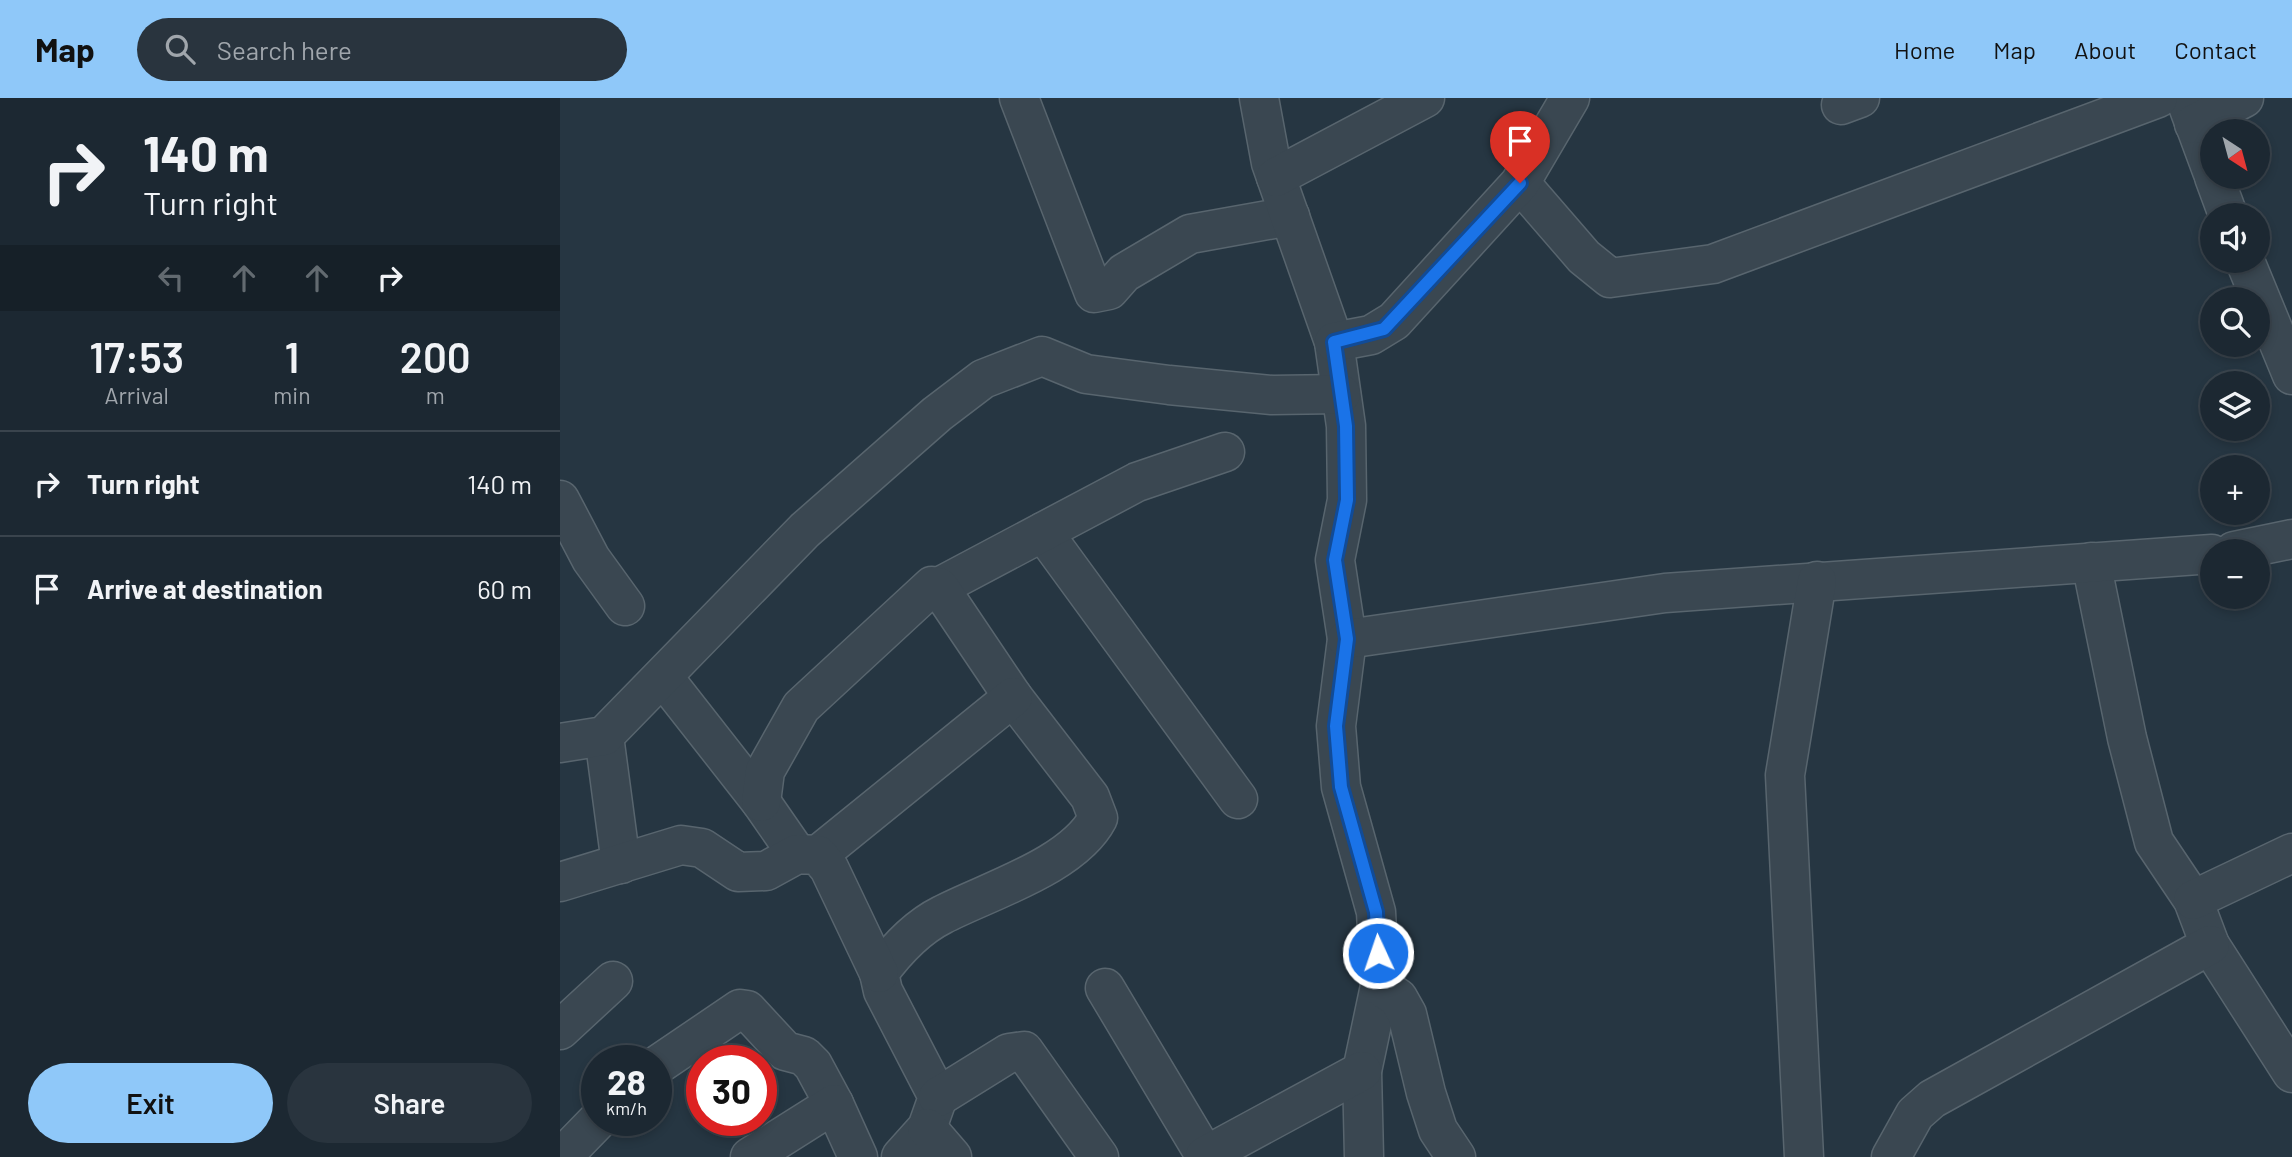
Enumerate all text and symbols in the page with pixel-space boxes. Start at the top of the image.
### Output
search box [137,18,627,81]
text: Map [35,29,95,69]
icon: search [161,30,199,68]
text: Search here [217,34,352,65]
text: Home [1894,35,1955,64]
text: Map [1993,35,2036,64]
text: About [2074,35,2136,64]
text: Contact [2174,35,2257,64]
pin [1490,111,1550,183]
north arrow [2200,119,2270,189]
map controls [2200,119,2270,609]
icon: arrive [1501,122,1539,160]
text: 140 m [143,123,269,182]
icon: right [28,126,119,217]
text: Turn right [143,183,278,221]
button: sound [2200,203,2270,273]
icon: left [152,259,190,297]
icon: ahead [225,259,263,297]
icon: ahead [298,259,336,297]
icon: right [371,259,409,297]
button: search [2200,287,2270,357]
text: 17:53 [89,331,184,381]
text: 1 [285,331,299,381]
text: 200 [400,331,471,381]
button: layers [2200,371,2270,441]
text: Arrival [105,381,169,409]
text: min [273,381,311,409]
text: m [426,381,445,409]
button: + [2200,455,2270,525]
icon: right [28,465,66,503]
text: Turn right [87,468,200,499]
text: 140 m [467,468,532,499]
button: − [2200,539,2270,609]
icon: arrive [28,570,66,608]
text: Arrive at destination [87,573,323,604]
text: 60 m [477,573,532,604]
position arrow [1341,916,1415,990]
speed limit sign: 30 [686,1045,777,1136]
text: 28 [607,1060,646,1102]
button: Exit [28,1063,273,1143]
button: Share [287,1063,532,1143]
text: km/h [606,1097,647,1119]

